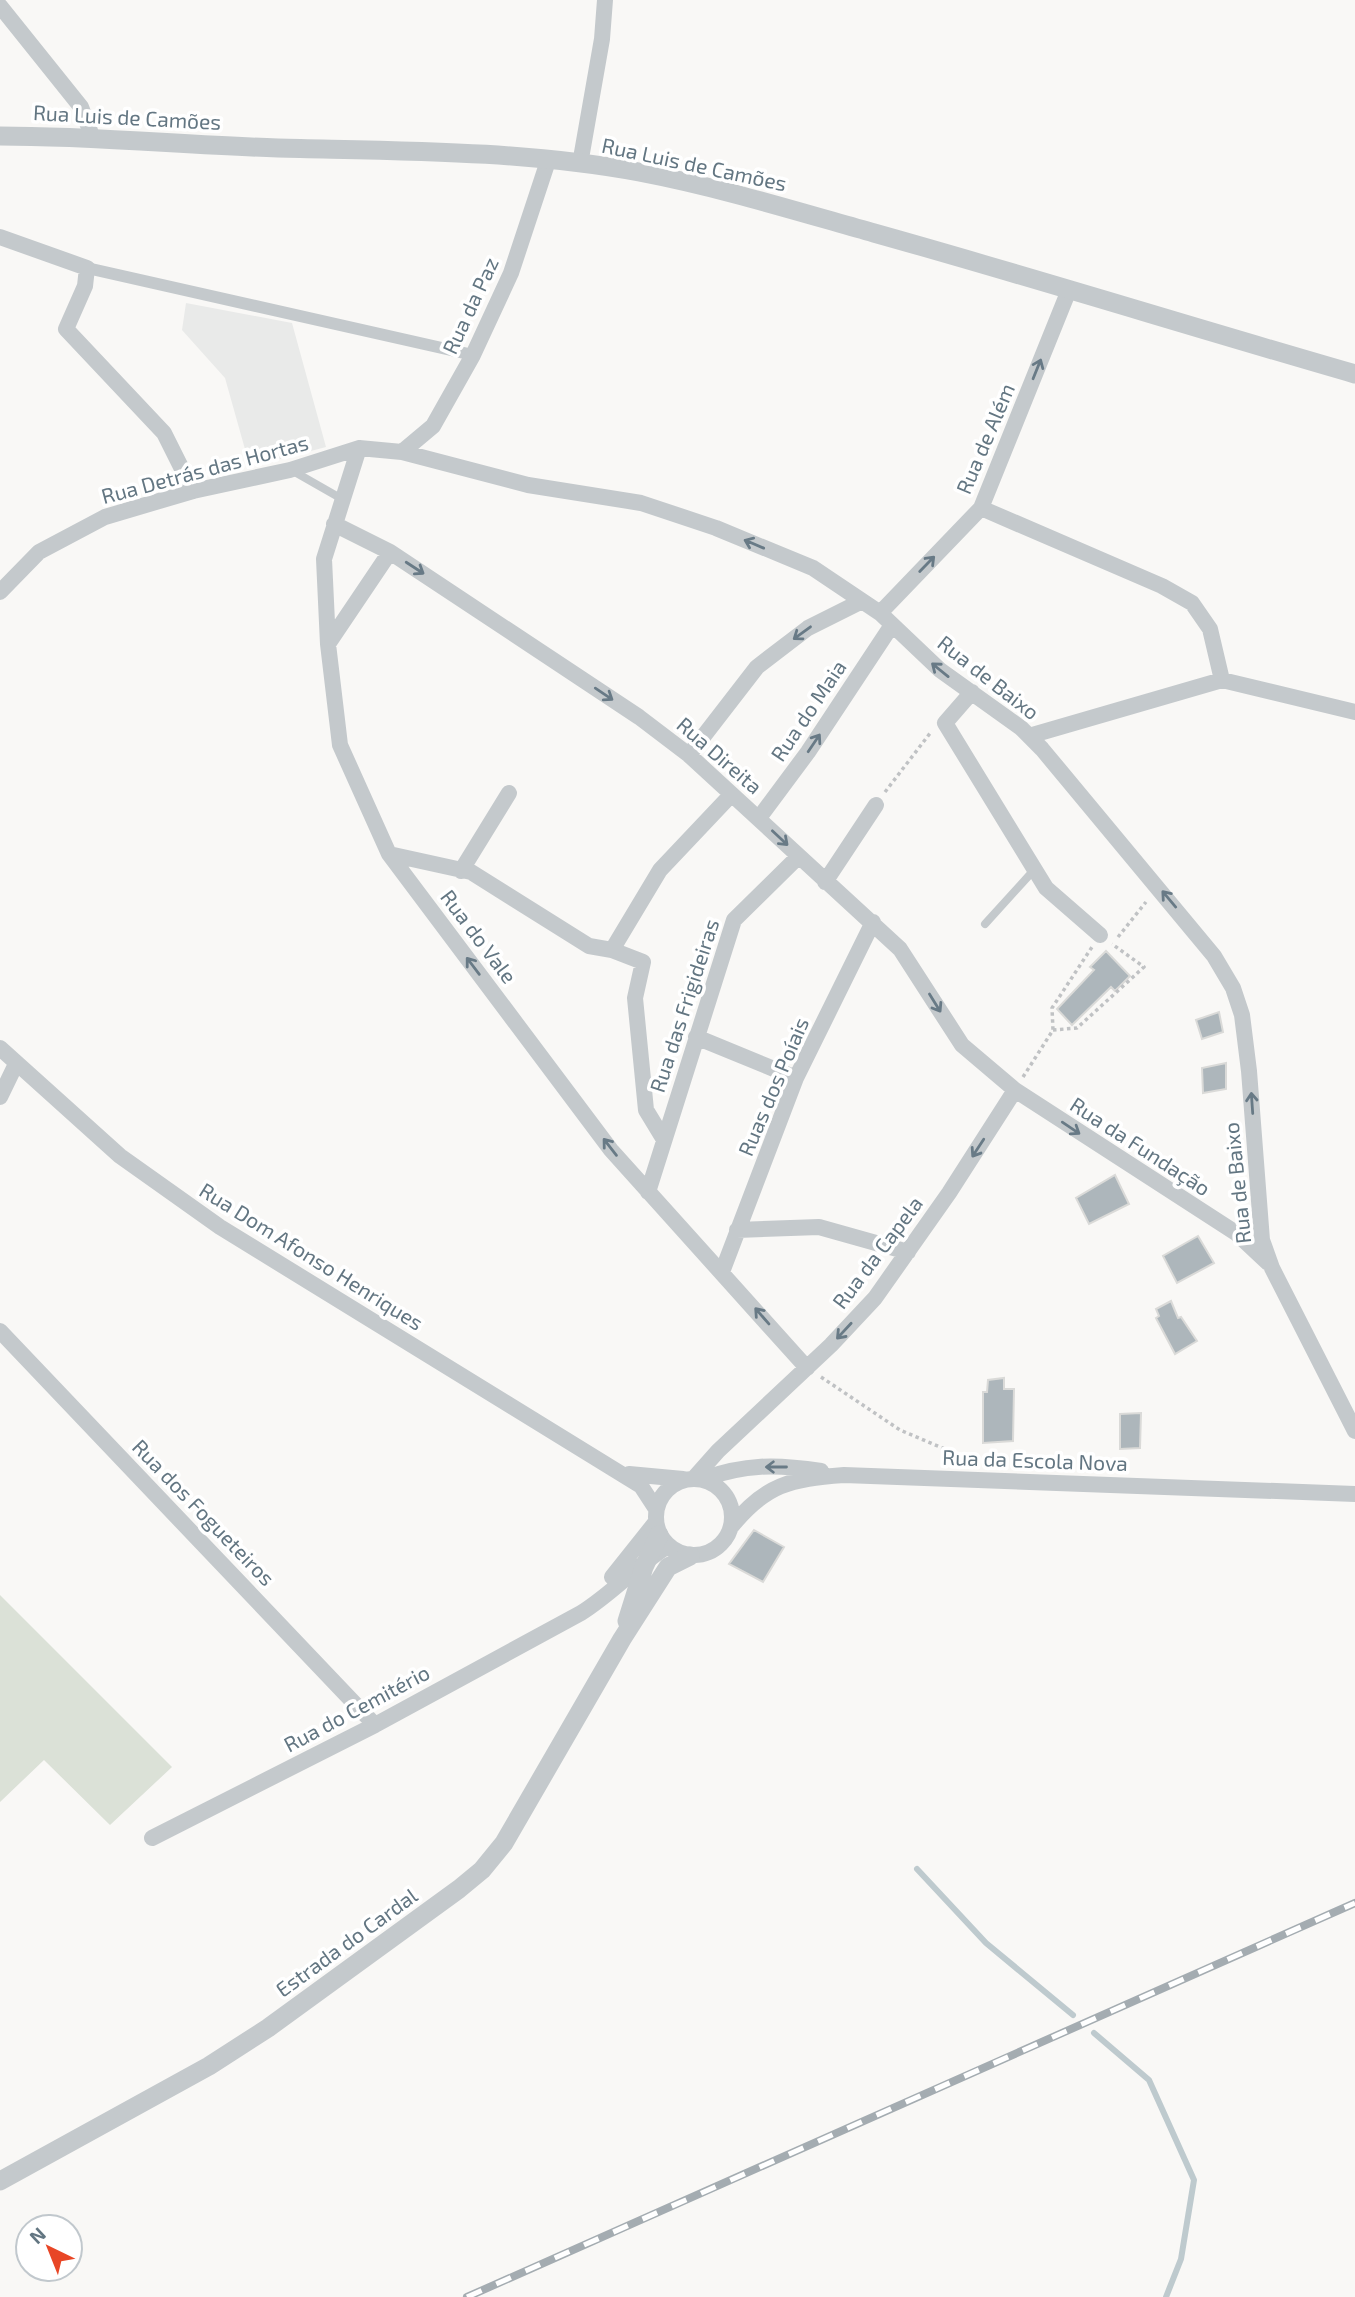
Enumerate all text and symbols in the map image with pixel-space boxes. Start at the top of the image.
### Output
street label: Rua Luis de Camões [32,99,222,134]
street label: Rua Luis de Camões [600,132,789,195]
street label: Rua da Paz [436,253,503,358]
one-way arrow [1032,359,1045,381]
street label: Rua de Além [950,379,1019,497]
street label: Rua Detrás das Hortas [98,429,311,508]
one-way arrow [743,537,765,550]
one-way arrow [919,556,936,573]
one-way arrow [405,561,424,576]
one-way arrow [793,626,812,640]
street label: Rua de Baixo [933,630,1045,724]
street label: Rua do Maia [765,655,851,765]
one-way arrow [932,662,950,677]
one-way arrow [594,687,614,701]
street label: Rua Direita [672,711,768,799]
one-way arrow [807,734,821,753]
one-way arrow [771,829,788,846]
street label: Rua do Vale [436,884,522,988]
one-way arrow [1161,890,1177,908]
street label: Rua das Frigideiras [644,916,723,1095]
one-way arrow [465,957,480,975]
one-way arrow [928,992,942,1012]
street label: Ruas dos Poíais [732,1013,813,1159]
street label: Rua da Fundação [1065,1091,1215,1202]
one-way arrow [1245,1092,1258,1115]
one-way arrow [1061,1121,1081,1135]
street label: Rua de Baixo [1218,1121,1255,1245]
one-way arrow [603,1138,618,1157]
one-way arrow [971,1138,986,1157]
street label: Rua Dom Afonso Henriques [195,1177,428,1335]
street label: Rua da Capela [826,1191,927,1313]
one-way arrow [754,1308,770,1326]
one-way arrow [836,1322,853,1339]
street label: Rua dos Fogueteiros [128,1434,280,1590]
street label: Rua da Escola Nova [942,1444,1128,1475]
one-way arrow [765,1460,788,1474]
street label: Rua do Cemitério [279,1659,433,1757]
street label: Estrada do Cardal [270,1882,422,2002]
north arrow [14,2213,84,2283]
text: N [24,2222,50,2248]

